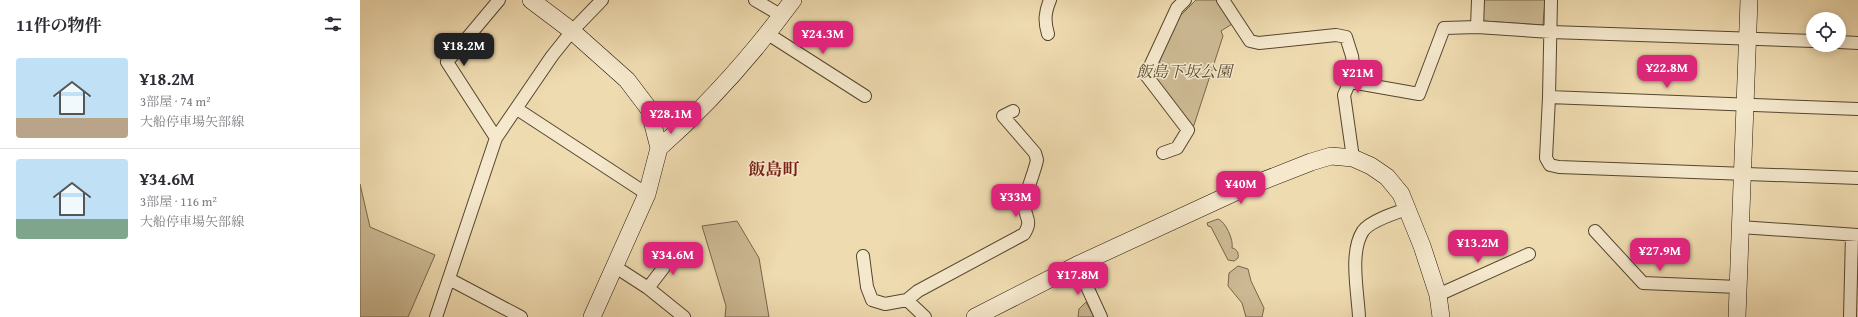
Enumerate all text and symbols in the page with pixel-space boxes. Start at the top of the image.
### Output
text: 11件の物件 [16,12,102,37]
map controls [1806,12,1846,52]
button: locate [1806,12,1846,52]
icon: filters [322,13,344,35]
pin: ¥24.3M [790,21,856,55]
text: ¥24.3M [802,24,844,43]
pin: ¥18.2M [431,33,497,67]
text: ¥18.2M [443,36,485,55]
pin: ¥22.8M [1634,55,1700,89]
text: ¥22.8M [1646,58,1688,77]
park label: 飯島下坂公園 [1136,59,1235,83]
pin: ¥21M [1334,60,1382,94]
text: ¥21M [1342,63,1374,82]
text: ¥18.2M [140,66,195,91]
icon: home [48,74,96,122]
text: 3部屋 · 74 m² [140,92,211,111]
pin: ¥28.1M [638,101,704,135]
text: ¥28.1M [650,104,692,123]
text: 大船停車場矢部線 [140,112,244,131]
district label: 飯島町 [749,156,800,181]
text: ¥34.6M [140,166,195,191]
pin: ¥40M [1217,171,1265,205]
text: ¥40M [1225,174,1257,193]
icon: home [48,175,96,223]
pin: ¥33M [992,184,1040,218]
text: ¥33M [1000,187,1032,206]
text: 3部屋 · 116 m² [140,192,217,211]
text: 大船停車場矢部線 [140,212,244,231]
pin: ¥13.2M [1445,230,1511,264]
text: ¥13.2M [1457,233,1499,252]
pin: ¥27.9M [1627,238,1693,272]
text: ¥27.9M [1639,241,1681,260]
pin: ¥34.6M [640,242,706,276]
text: ¥34.6M [652,245,694,264]
pin: ¥17.8M [1045,262,1111,296]
text: ¥17.8M [1057,265,1099,284]

